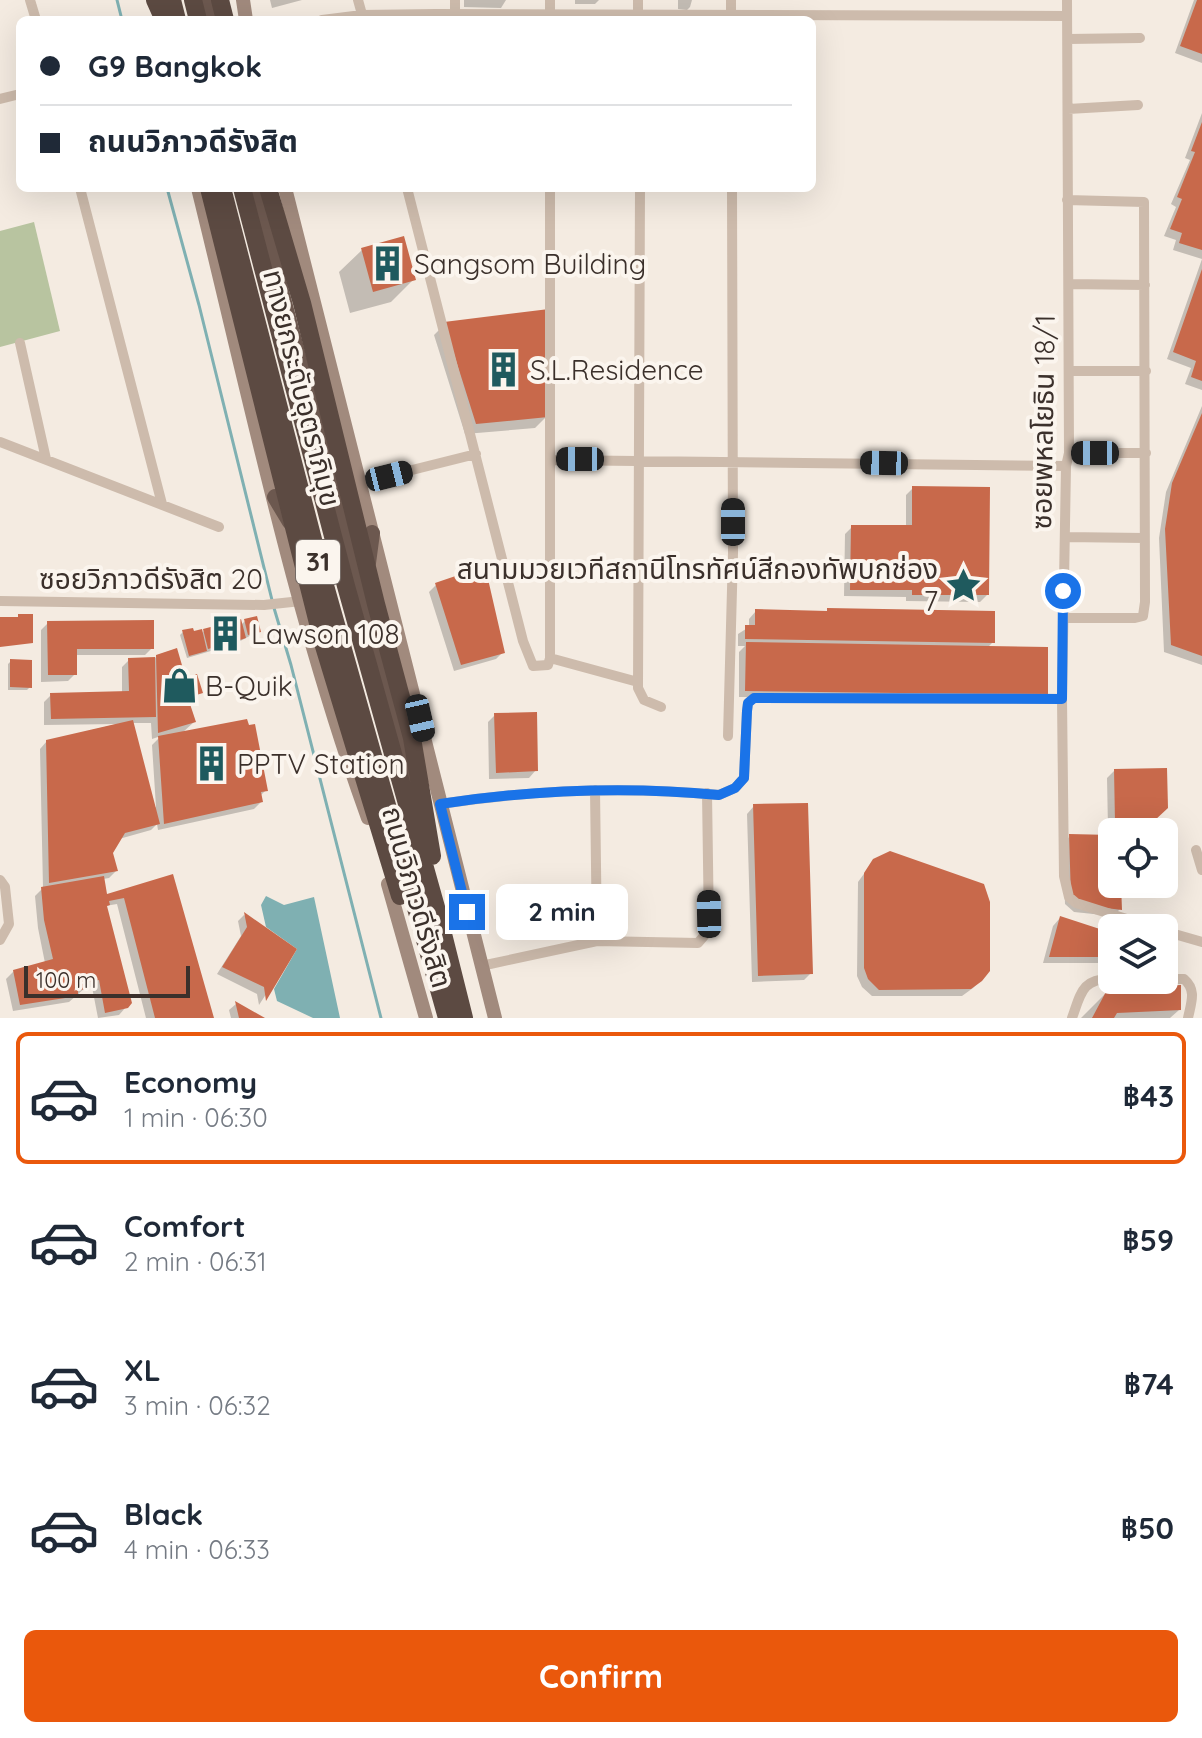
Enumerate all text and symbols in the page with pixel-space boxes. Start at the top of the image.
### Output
text: G9 Bangkok [88,47,262,85]
text: ถนนวิภาวดีรังสิต [88,122,298,160]
building icon: Sangsom Building [369,245,407,283]
place label: Sangsom Building [414,246,646,281]
street label: ทางยกระดับอุตราภิมุข [256,266,349,510]
street label: ซอยพหลโยธิน 18/1 [1023,314,1062,530]
building icon: S.L.Residence [485,351,523,389]
place label: S.L.Residence [530,352,704,387]
car [1071,441,1119,465]
car [556,447,604,471]
car [860,451,908,475]
car [363,459,415,493]
car [721,498,745,546]
road number: 31 [296,540,340,584]
place label: สนามมวยเวทีสถานีโทรทัศน์สีกองทัพบกช่อง 7 [457,551,938,618]
street label: ซอยวิภาวดีรังสิต 20 [39,561,263,596]
place icon: สนามมวยเวทีสถานีโทรทัศน์สีกองทัพบกช่อง 7 [945,566,983,604]
route start [1045,573,1081,609]
building icon: Lawson 108 [206,615,244,653]
place label: Lawson 108 [251,616,400,651]
shop icon: B-Quik [160,667,198,705]
place label: B-Quik [205,668,293,703]
car [403,692,437,744]
building icon: PPTV Station [192,745,230,783]
place label: PPTV Station [237,746,405,781]
street label: ถนนวิภาวดีรังสิต [375,802,460,991]
map controls [1098,818,1178,994]
button: locate [1098,818,1178,898]
callout: 2 min [495,884,627,940]
car [697,890,721,938]
route end [449,894,485,930]
text: 2 min [528,895,596,928]
button: layers [1098,914,1178,994]
scale bar [24,962,190,998]
text: 100 m [36,966,96,994]
icon: car [28,1062,100,1134]
text: Economy [124,1063,257,1101]
text: ฿43 [1123,1077,1174,1115]
text: 1 min · 06:30 [124,1101,268,1134]
icon: car [28,1206,100,1278]
text: Comfort [124,1207,245,1245]
text: ฿59 [1122,1221,1174,1259]
text: 2 min · 06:31 [124,1245,267,1278]
icon: car [28,1350,100,1422]
text: XL [124,1351,161,1389]
text: ฿74 [1124,1365,1174,1403]
text: 3 min · 06:32 [124,1389,271,1422]
icon: car [28,1494,100,1566]
text: Black [124,1495,203,1533]
text: ฿50 [1121,1509,1174,1547]
text: 4 min · 06:33 [124,1533,270,1566]
button: Confirm [24,1630,1178,1722]

